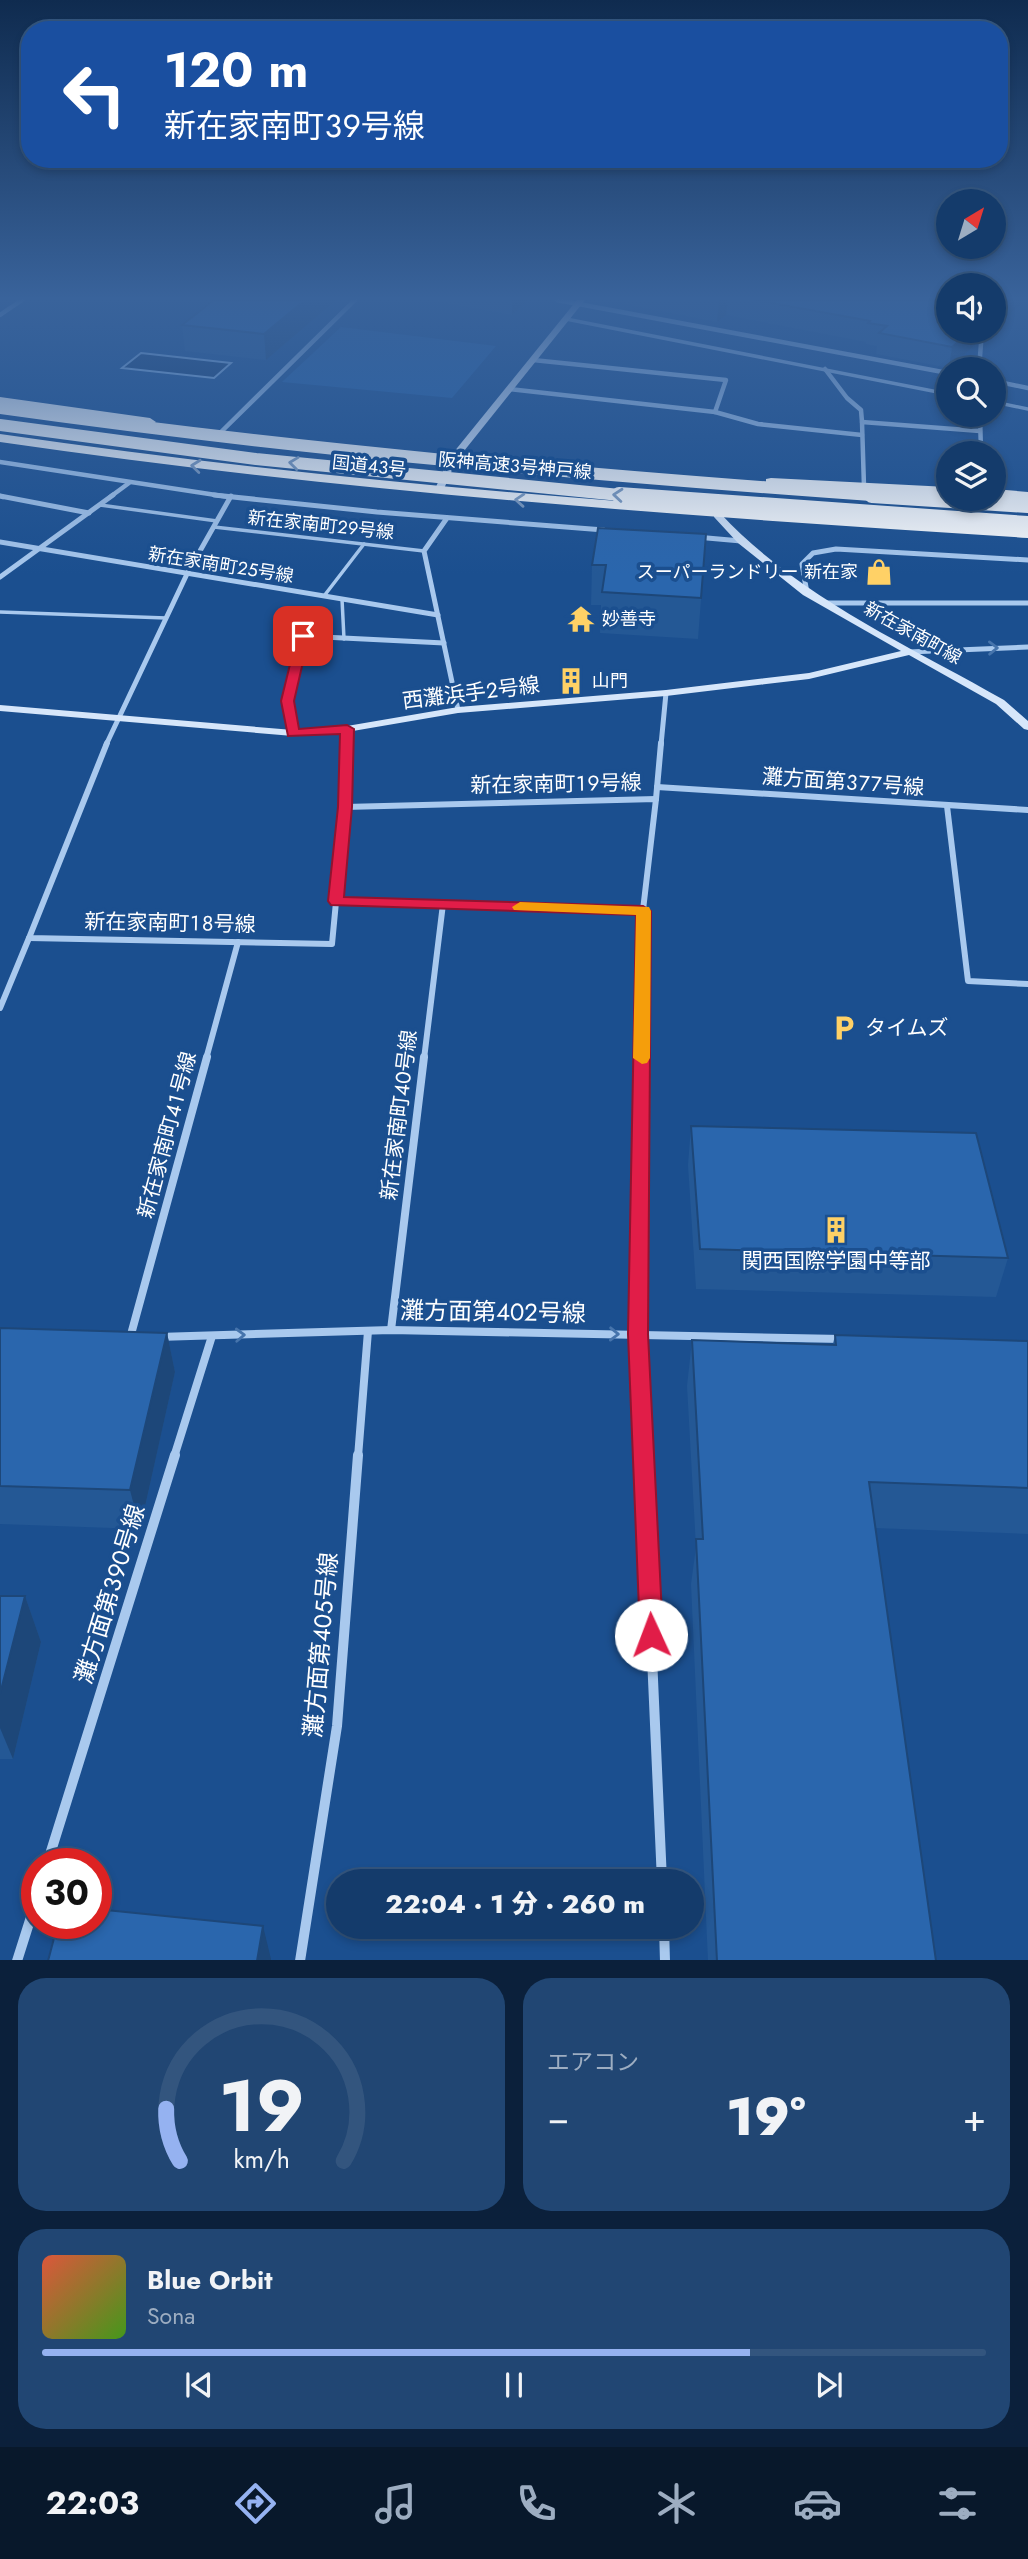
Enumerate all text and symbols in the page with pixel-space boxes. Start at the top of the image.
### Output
text: 120 m [164,35,308,105]
icon: left [49,49,140,140]
text: 新在家南町３９号線 [164,103,425,149]
north arrow [936,189,1006,259]
map controls [936,189,1006,511]
button: sound [936,273,1006,343]
button: search [936,357,1006,427]
button: layers [936,441,1006,511]
street label: 阪神高速3号神戸線 [437,446,593,486]
street label: 国道43号 [331,449,407,483]
one-way arrow [288,456,300,471]
one-way arrow [190,459,202,474]
one-way arrow [612,488,623,503]
one-way arrow [514,493,525,508]
street label: 新在家南町２９号線 [247,504,395,546]
street label: 新在家南町２５号線 [146,541,296,589]
shop icon: スーパーランドリー 新在家 [864,557,894,587]
place label: スーパーランドリー 新在家 [637,559,858,585]
street label: 新在家南町線 [859,595,967,671]
temple icon: 妙善寺 [566,604,596,634]
pin [273,606,333,666]
place label: 妙善寺 [602,606,656,632]
icon: arrive [284,617,322,655]
one-way arrow [988,640,999,656]
building icon: 山門 [556,666,586,696]
place label: 山門 [592,668,628,694]
street label: 西灘浜手２号線 [401,670,541,716]
street label: 灘方面第３７７号線 [761,761,925,803]
street label: 新在家南町１９号線 [470,768,642,800]
street label: 新在家南町１８号線 [84,907,256,939]
parking icon: タイムズ [829,1013,859,1043]
place label: タイムズ [865,1013,949,1043]
street label: 新在家南町４０号線 [374,1028,424,1202]
street label: 新在家南町４１号線 [130,1048,204,1222]
building icon: 関西国際学園中等部 [821,1215,851,1245]
place label: 関西国際学園中等部 [742,1246,931,1276]
street label: 灘方面第４０２号線 [400,1292,586,1331]
one-way arrow [609,1326,620,1342]
one-way arrow [235,1327,245,1343]
street label: 灘方面第３９０号線 [66,1500,153,1688]
street label: 灘方面第４０５号線 [295,1551,346,1739]
position arrow [614,1598,688,1672]
speed limit sign: 30 [21,1848,112,1939]
text: 22:04 · 1 分 · 260 m [385,1885,645,1923]
text: エアコン [547,2045,639,2079]
text: 19 [219,2053,304,2158]
text: 19° [726,2079,806,2155]
text: − [547,2090,569,2145]
text: + [963,2090,986,2145]
text: km/h [233,2140,290,2176]
text: Blue Orbit [147,2261,272,2299]
text: Sona [147,2299,195,2333]
icon: previous [180,2366,218,2404]
icon: pause [495,2366,533,2404]
icon: next [810,2366,848,2404]
icon: directions [231,2479,280,2528]
icon: music [371,2479,420,2528]
icon: phone [512,2479,561,2528]
icon: climate [652,2479,701,2528]
icon: car [793,2479,842,2528]
icon: filters [933,2479,982,2528]
text: 22:03 [46,2480,139,2526]

